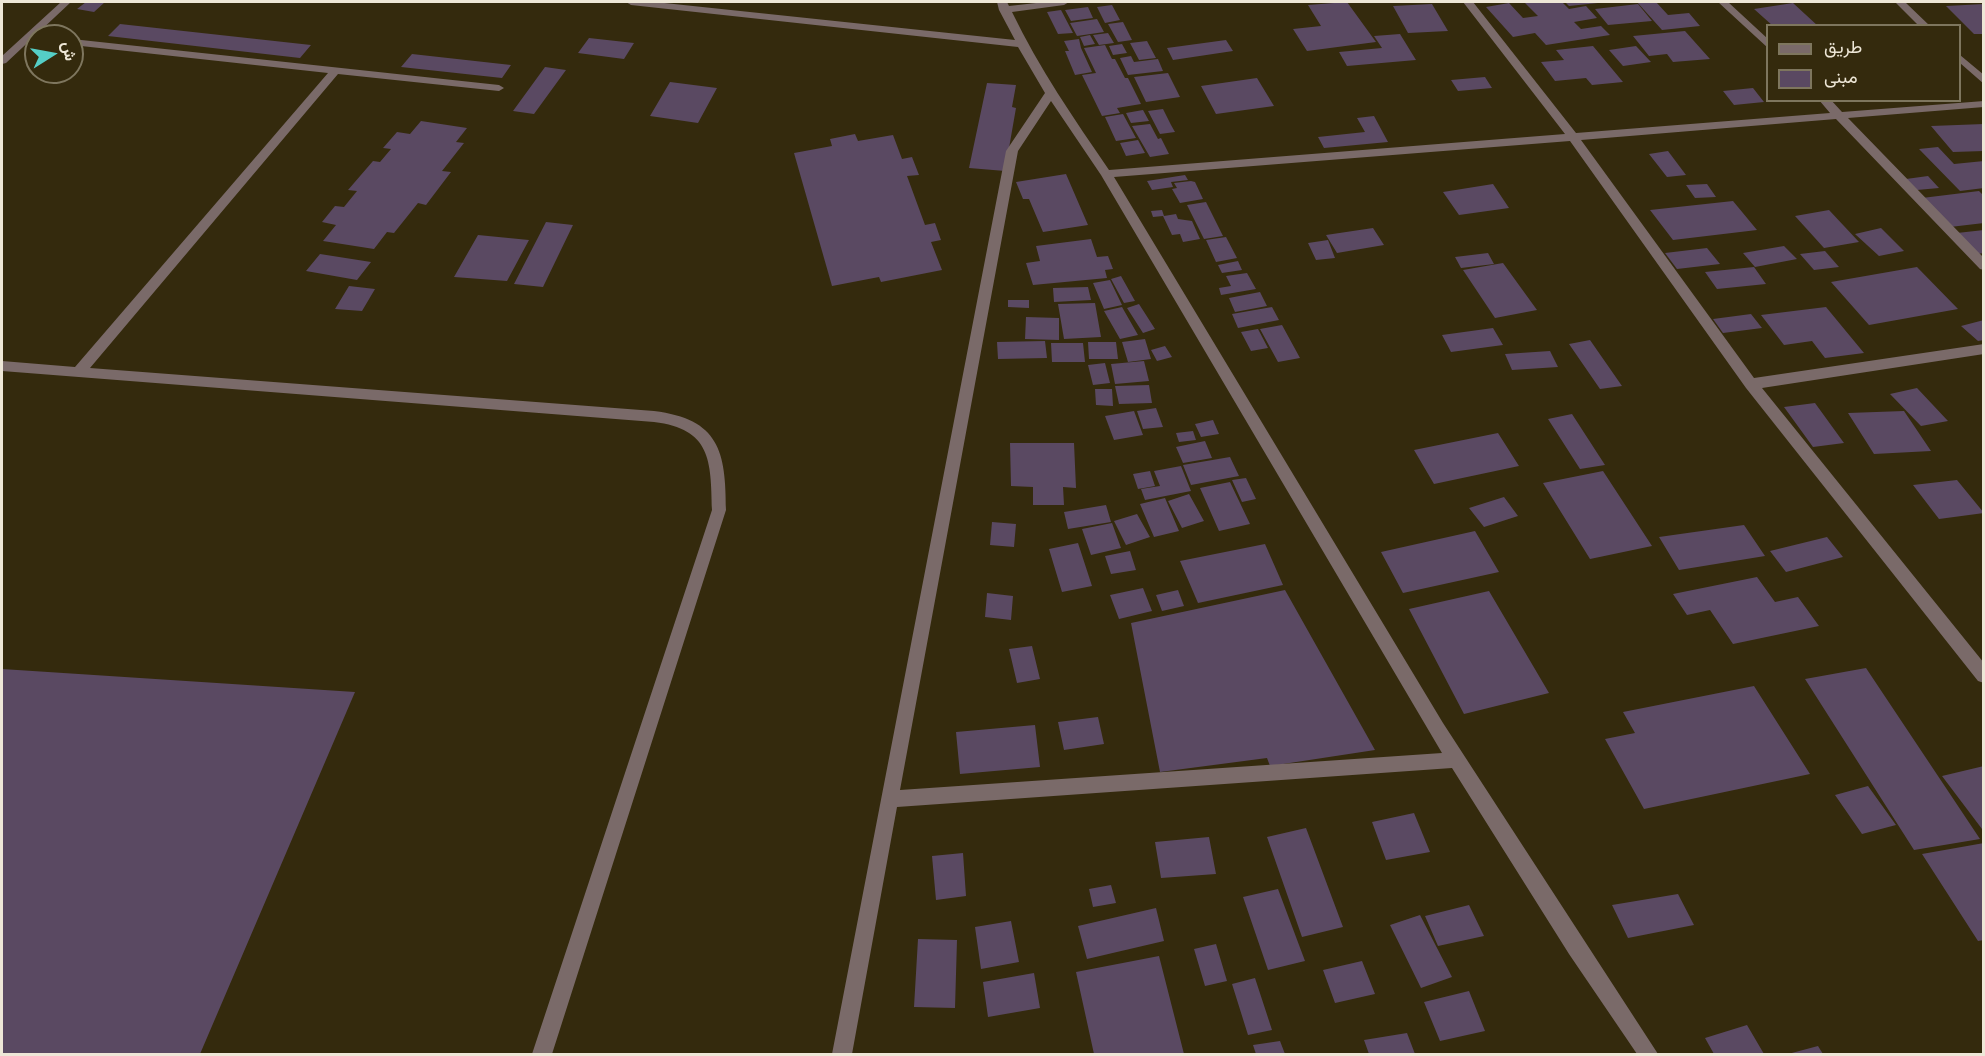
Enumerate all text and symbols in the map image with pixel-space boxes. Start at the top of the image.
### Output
north arrow [24,24,84,84]
legend [1766,24,1961,102]
text: طريق [1824,35,1862,58]
text: ش [58,40,81,62]
text: مبنى [1824,65,1858,88]

